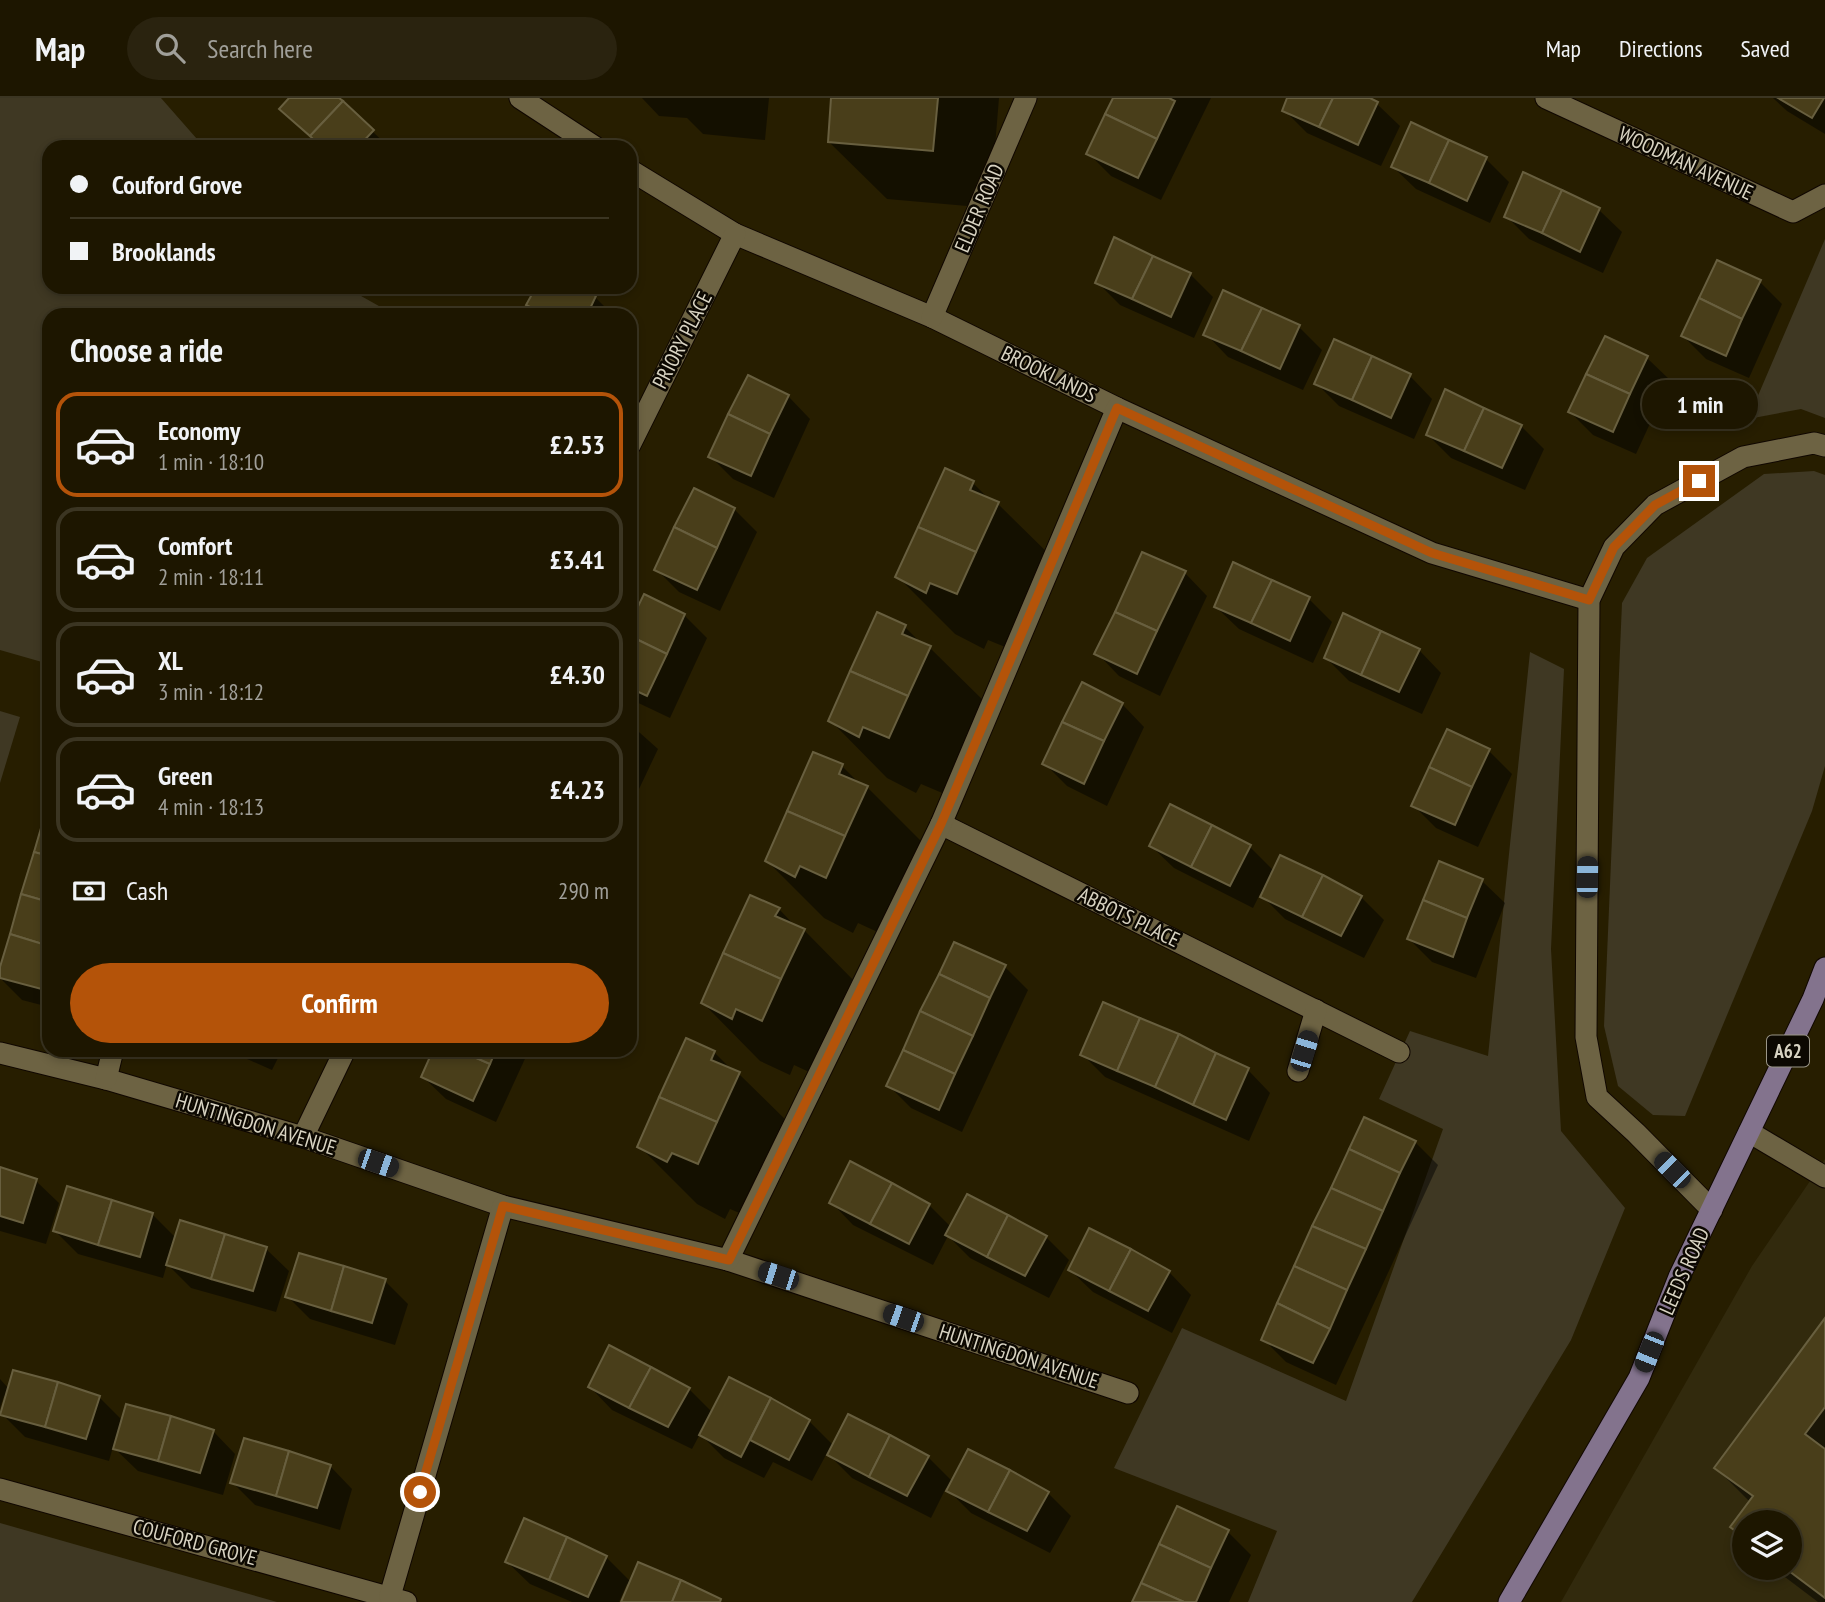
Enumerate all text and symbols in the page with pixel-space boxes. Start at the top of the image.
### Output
search box [127,17,617,80]
text: Map [35,27,85,70]
icon: search [151,29,189,67]
text: Search here [207,32,313,65]
text: Map [1546,33,1581,64]
text: Directions [1619,33,1703,64]
text: Saved [1741,33,1790,64]
street label: WOODMAN AVENUE [1614,120,1758,206]
street label: ELDER ROAD [948,160,1010,256]
text: Couford Grove [112,168,242,201]
text: Brooklands [112,235,216,268]
street label: PRIORY PLACE [646,287,718,393]
text: Choose a ride [70,329,223,371]
street label: BROOKLANDS [997,339,1101,409]
callout: 1 min [1641,380,1757,428]
text: 1 min [1677,390,1723,419]
icon: car [74,413,137,476]
text: Economy [158,414,240,447]
text: £2.53 [550,428,605,461]
text: 1 min · 18:10 [158,447,264,476]
route end [1683,465,1715,497]
icon: car [74,528,137,591]
text: Comfort [158,529,232,562]
text: £3.41 [550,543,605,576]
text: 2 min · 18:11 [158,562,264,591]
icon: car [74,643,137,706]
text: XL [158,644,183,677]
text: £4.30 [550,658,605,691]
text: 3 min · 18:12 [158,677,264,706]
icon: car [74,758,137,821]
text: Green [158,759,213,792]
text: £4.23 [550,773,605,806]
text: 4 min · 18:13 [158,792,264,821]
car [1577,856,1598,898]
icon: cash [70,872,108,910]
text: Cash [126,874,168,907]
text: 290 m [558,876,609,905]
street label: ABBOTS PLACE [1074,881,1184,953]
button: Confirm [70,963,609,1043]
car [1288,1028,1321,1074]
road number: A62 [1767,1035,1809,1066]
street label: HUNTINGDON AVENUE [173,1087,339,1161]
car [355,1146,402,1180]
car [1650,1148,1695,1192]
street label: LEEDS ROAD [1653,1223,1715,1319]
car [755,1260,802,1292]
car [880,1301,927,1335]
street label: HUNTINGDON AVENUE [936,1317,1102,1395]
car [1632,1329,1667,1375]
route start [404,1476,436,1508]
map controls [1732,1510,1802,1580]
button: layers [1732,1510,1802,1580]
street label: COUFORD GROVE [130,1513,260,1571]

